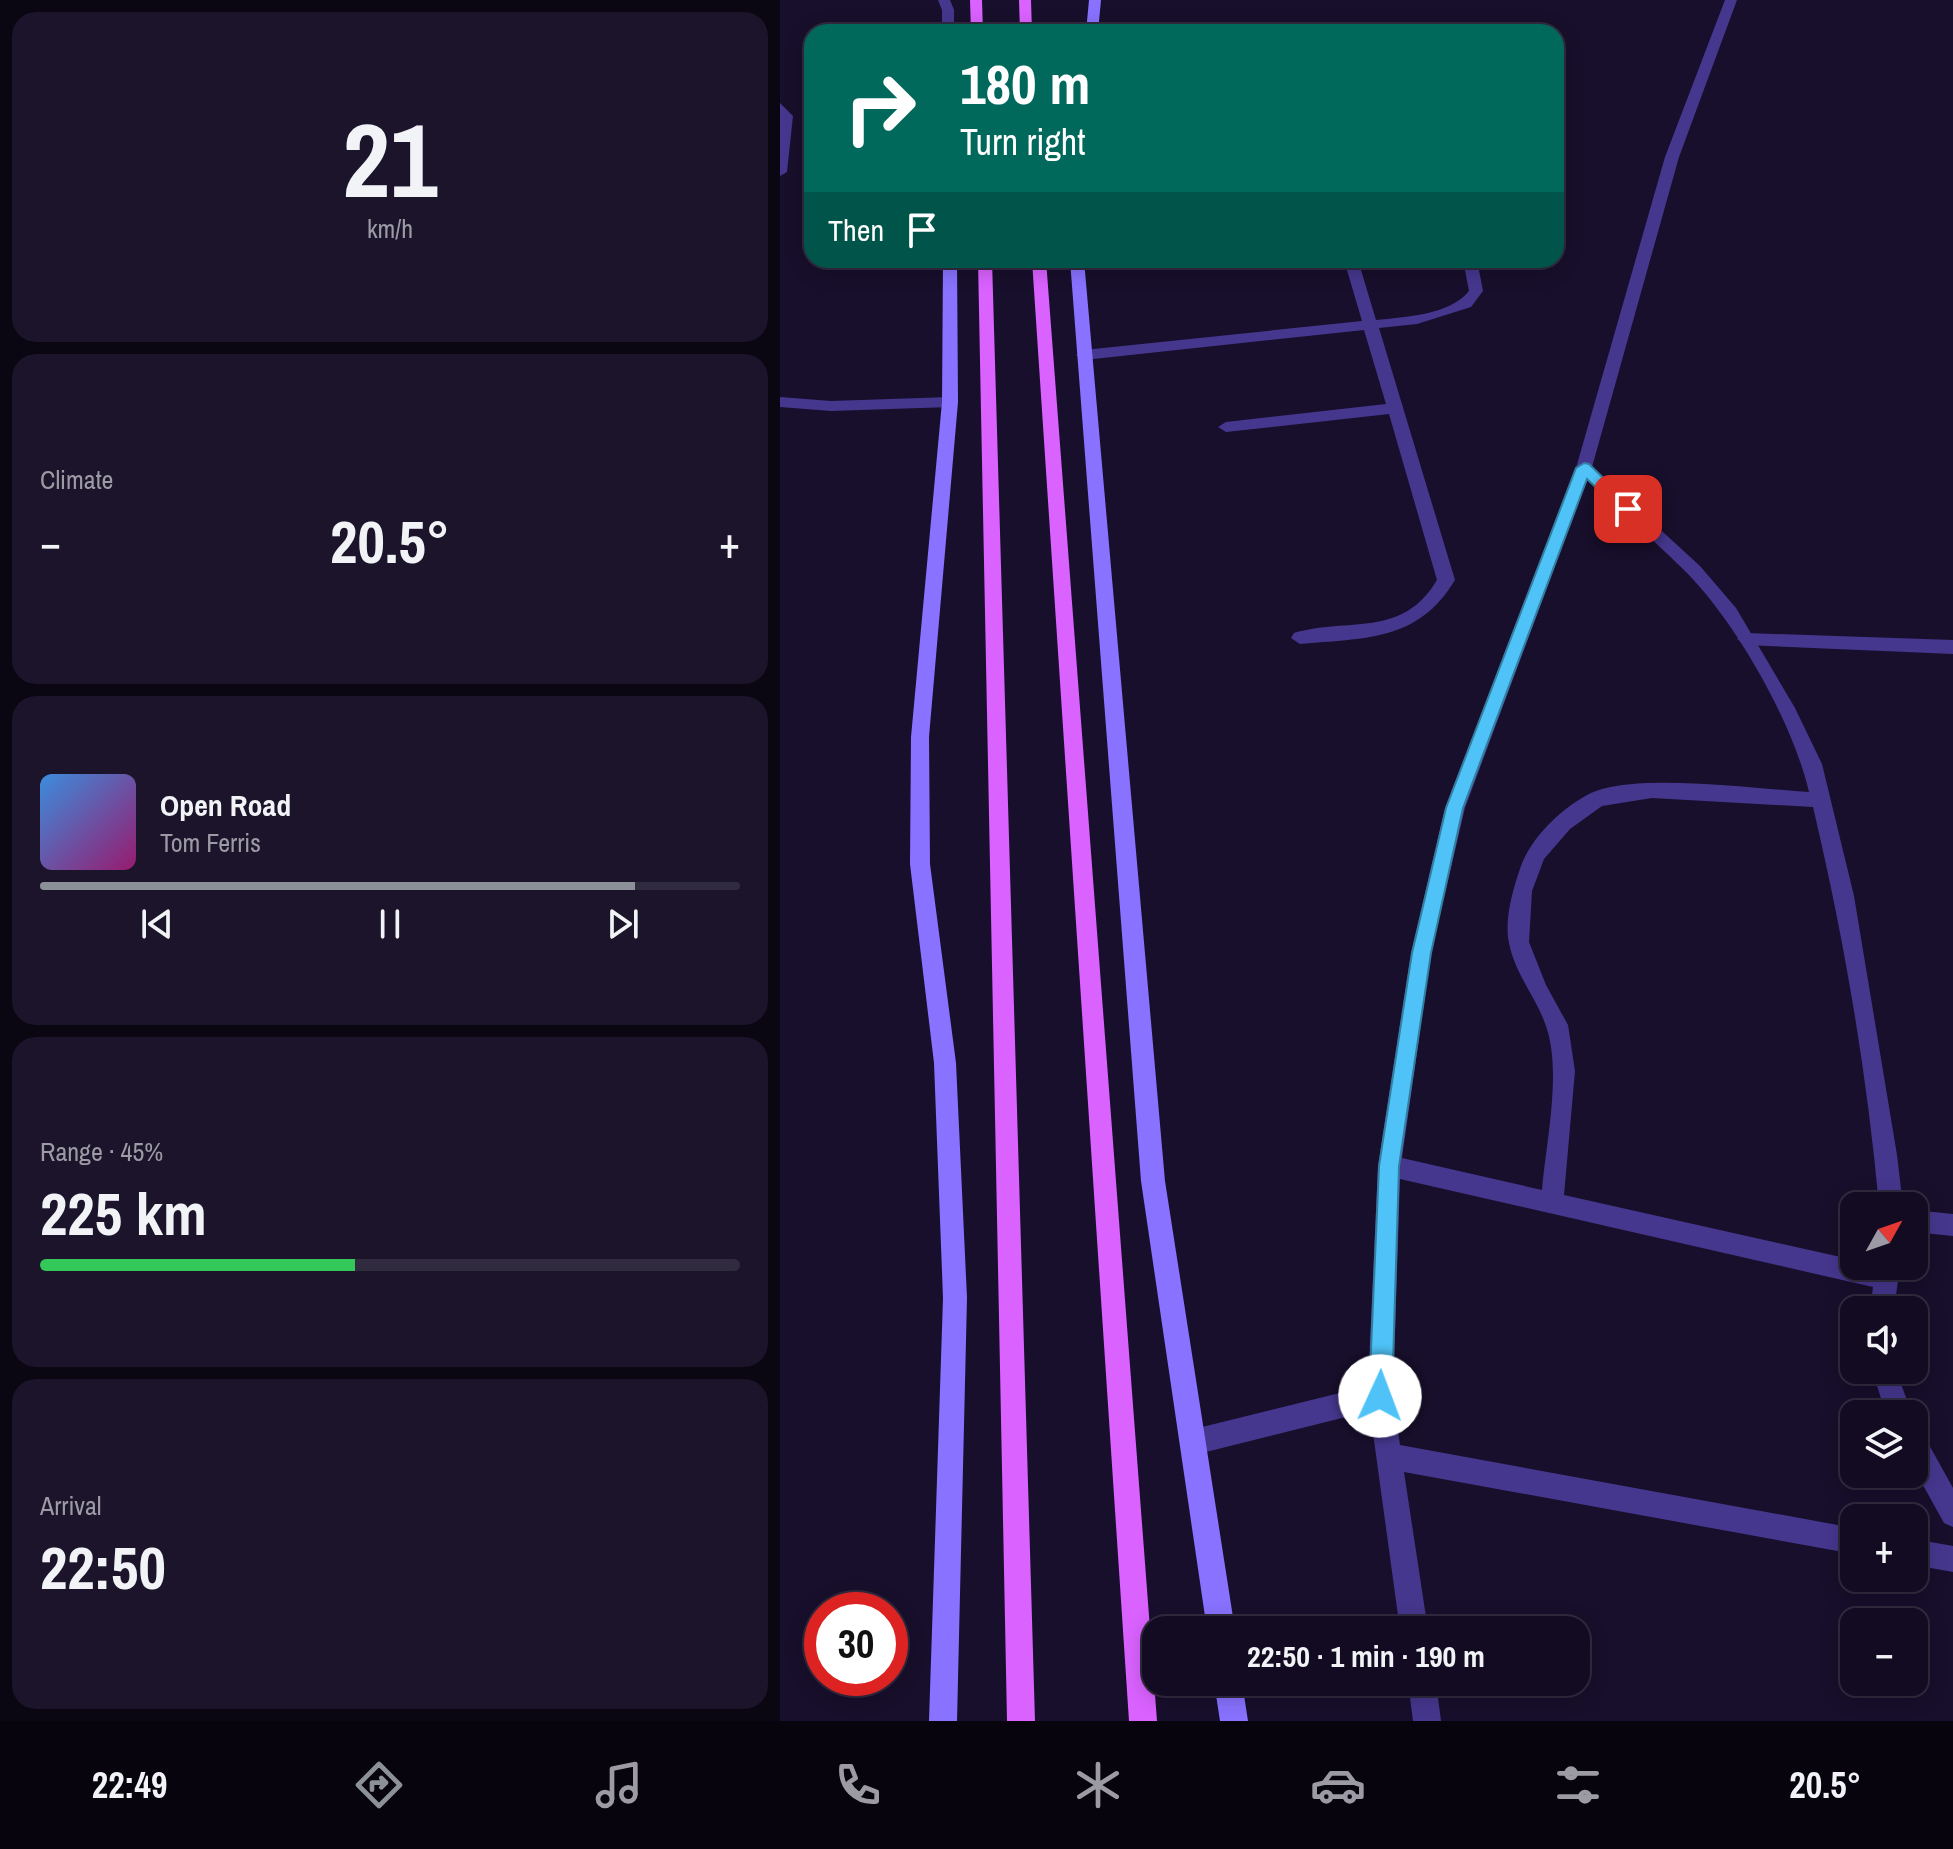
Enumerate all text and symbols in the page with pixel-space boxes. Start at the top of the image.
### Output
text: 180 m [960,46,1090,121]
icon: right [828,56,932,160]
text: 21 [343,89,437,229]
text: Turn right [960,118,1085,166]
icon: arrive [900,208,944,252]
text: Then [828,210,884,250]
text: km/h [367,211,413,246]
text: Climate [40,462,113,497]
pin [1594,475,1662,543]
icon: arrive [1606,487,1650,531]
text: 20.5° [330,501,450,582]
text: − [40,512,61,572]
text: + [719,512,740,572]
text: Open Road [160,785,291,825]
text: Tom Ferris [160,825,261,860]
icon: previous [135,902,179,946]
icon: pause [368,902,412,946]
icon: next [601,902,645,946]
text: Range · 45% [40,1134,163,1169]
text: 225 km [40,1173,207,1254]
north arrow [1840,1192,1928,1280]
map controls [1840,1192,1928,1696]
button: sound [1840,1296,1928,1384]
position arrow [1338,1354,1422,1438]
button: layers [1840,1400,1928,1488]
text: Arrival [40,1488,102,1523]
button: + [1840,1504,1928,1592]
text: 22:50 [40,1527,166,1608]
speed limit sign: 30 [804,1592,908,1696]
button: − [1840,1608,1928,1696]
text: 22:50 · 1 min · 190 m [1247,1636,1485,1676]
icon: directions [351,1757,407,1813]
icon: music [591,1757,647,1813]
icon: phone [830,1757,886,1813]
icon: climate [1070,1757,1126,1813]
icon: car [1310,1757,1366,1813]
icon: filters [1550,1757,1606,1813]
text: 22:49 [92,1761,167,1809]
text: 20.5° [1789,1761,1861,1809]

